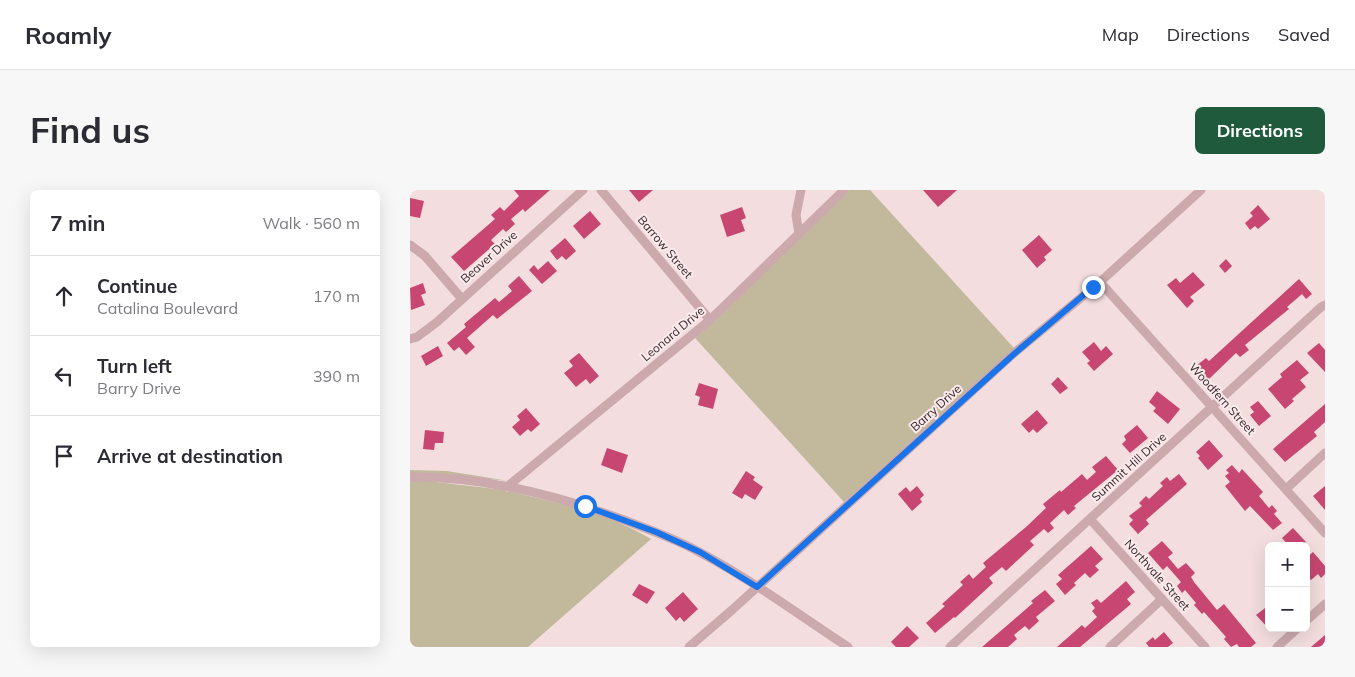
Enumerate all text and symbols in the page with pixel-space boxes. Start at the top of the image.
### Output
text: Roamly [25,20,112,50]
text: Map [1102,23,1139,46]
text: Directions [1167,23,1250,46]
text: Saved [1278,23,1330,46]
button: Directions [1195,107,1325,154]
text: Find us [30,108,150,152]
text: 7 min [50,210,105,236]
street label: Barrow Street [635,212,696,281]
text: Walk · 560 m [262,213,360,233]
street label: Beaver Drive [457,227,520,286]
text: Continue [97,274,177,298]
route end [1082,276,1105,299]
icon: ahead [50,282,78,310]
text: 170 m [313,286,360,306]
text: Catalina Boulevard [97,298,238,318]
street label: Leonard Drive [638,303,707,364]
text: Turn left [97,354,172,378]
street label: Woodfern Street [1186,360,1259,438]
icon: left [50,362,78,390]
text: 390 m [313,366,360,386]
text: Barry Drive [97,378,181,398]
street label: Barry Drive [907,381,964,434]
street label: Summit Hill Drive [1088,429,1169,504]
icon: arrive [50,442,78,470]
text: Arrive at destination [97,444,283,468]
route start [574,495,597,518]
street label: Northvale Street [1121,536,1193,613]
map controls [1265,542,1310,632]
button: + [1265,542,1310,587]
button: − [1265,587,1310,632]

